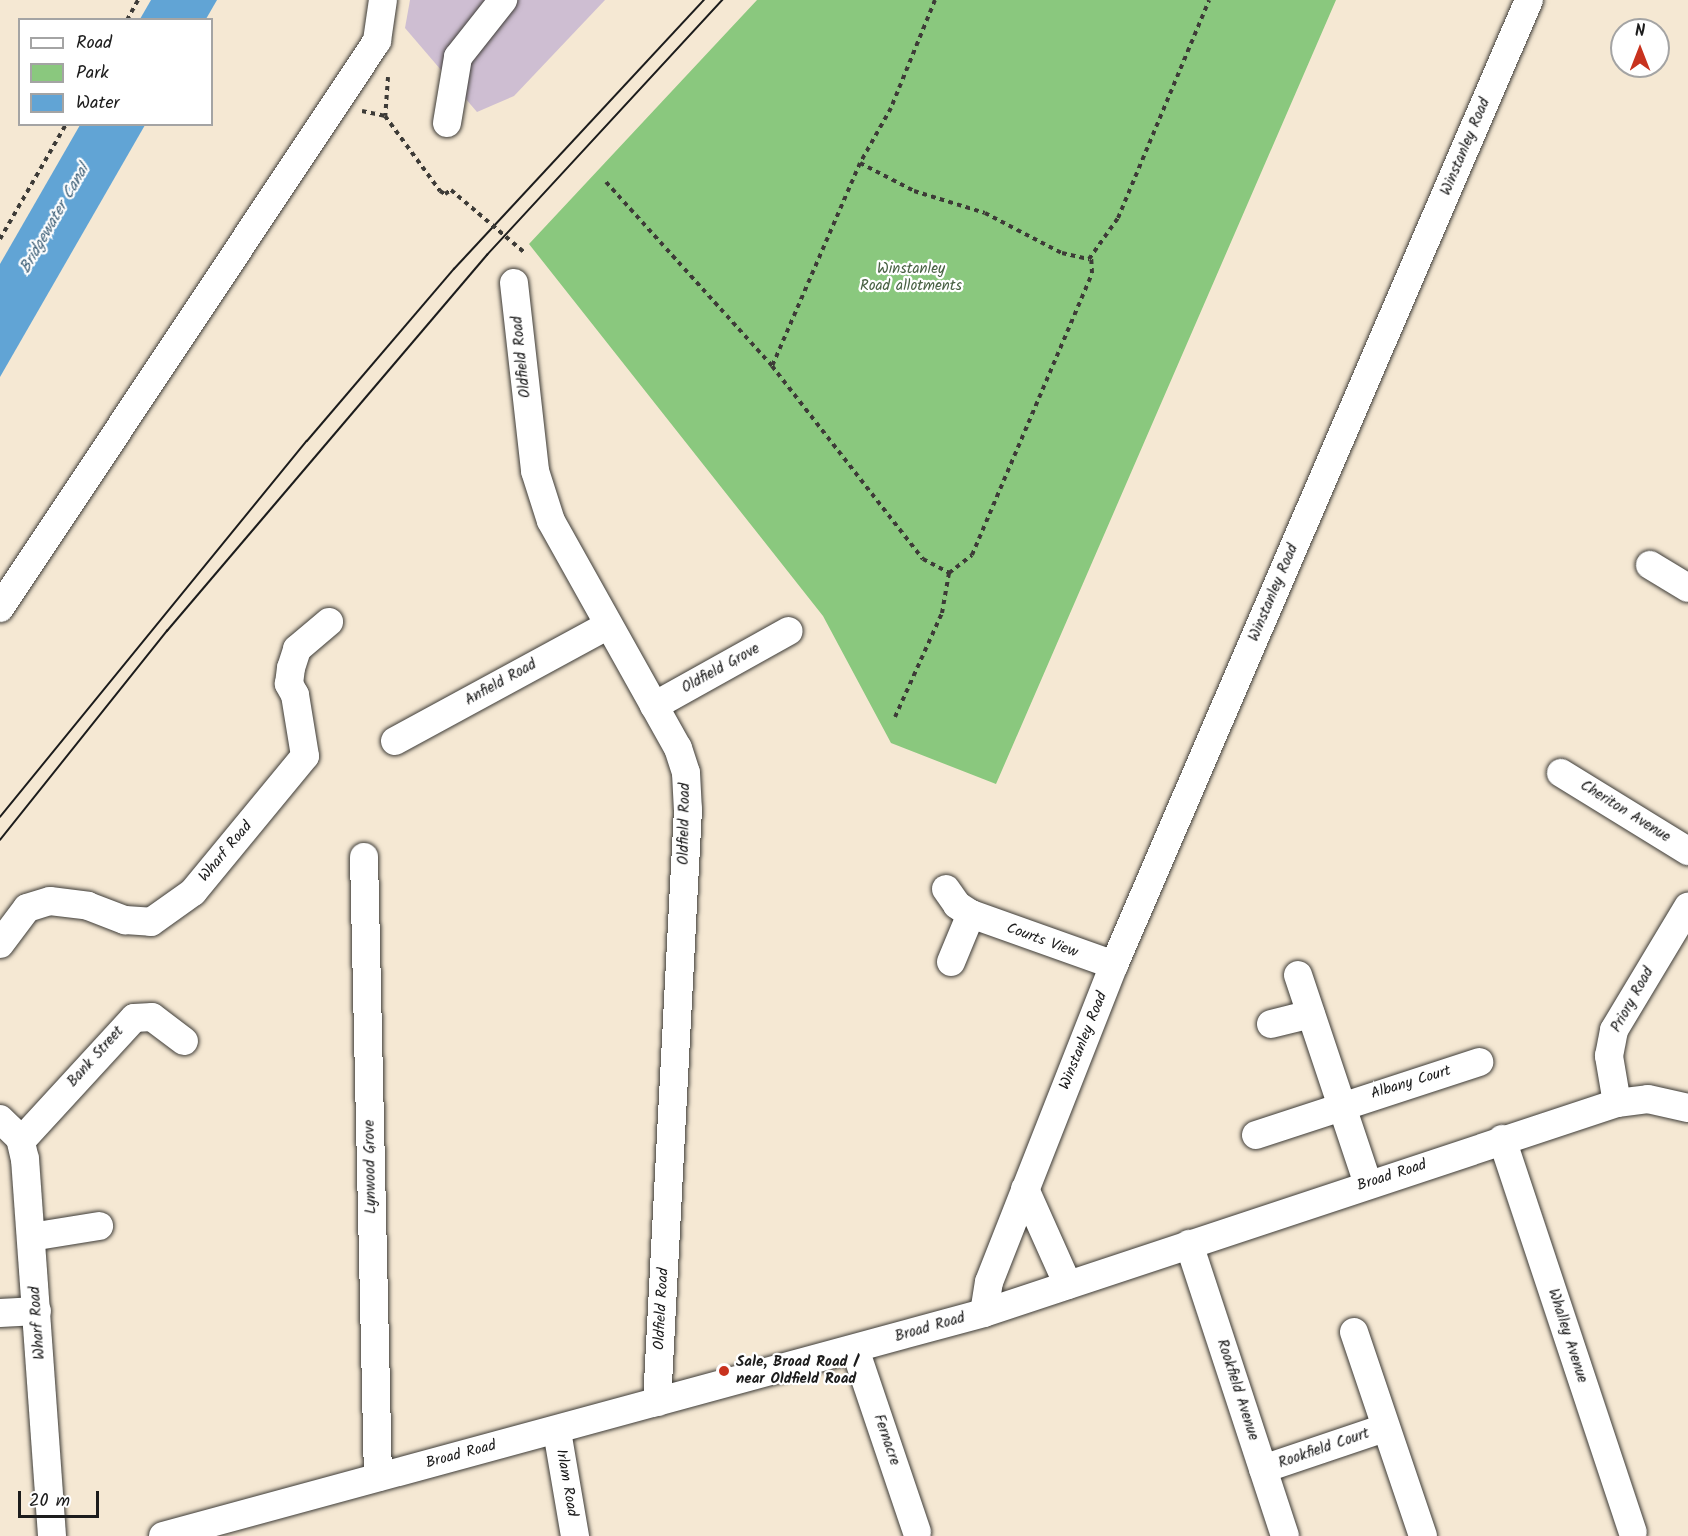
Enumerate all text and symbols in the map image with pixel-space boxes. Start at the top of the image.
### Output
legend [18,18,213,126]
north arrow [1610,18,1670,78]
text: N [1635,19,1645,44]
text: Road [76,29,112,58]
text: Park [76,59,109,88]
text: Water [76,89,120,118]
street label: Winstanley Road [1437,96,1495,198]
water label: Bridgewater Canal [16,161,94,277]
park label: Winstanley Road allotments [860,260,962,295]
street label: Oldfield Road [509,315,535,399]
street label: Winstanley Road [1245,542,1303,644]
street label: Oldfield Grove [679,640,763,698]
street label: Anfield Road [462,656,540,710]
street label: Cheriton Avenue [1577,777,1673,847]
street label: Oldfield Road [675,783,695,865]
street label: Wharf Road [195,818,257,886]
street label: Courts View [1004,920,1080,962]
street label: Priory Road [1608,964,1658,1036]
street label: Winstanley Road [1056,989,1112,1093]
street label: Bank Street [64,1023,128,1091]
street label: Albany Court [1369,1062,1453,1104]
street label: Lynwood Grove [361,1120,381,1214]
street label: Broad Road [1355,1156,1429,1196]
street label: Oldfield Road [651,1267,673,1351]
street label: Wharf Road [26,1286,50,1360]
street label: Whalley Avenue [1543,1287,1591,1385]
street label: Broad Road [893,1309,967,1347]
street label: Rookfield Avenue [1212,1337,1262,1443]
place label: Sale, Broad Road / near Oldfield Road [736,1353,858,1388]
marker: Sale, Broad Road / near Oldfield Road [717,1364,731,1378]
street label: Fernacre [869,1412,903,1468]
street label: Rookfield Court [1276,1425,1372,1473]
street label: Broad Road [424,1437,498,1473]
street label: Irlam Road [551,1448,581,1518]
scale bar [21,1479,102,1517]
text: 20 m [29,1487,70,1516]

